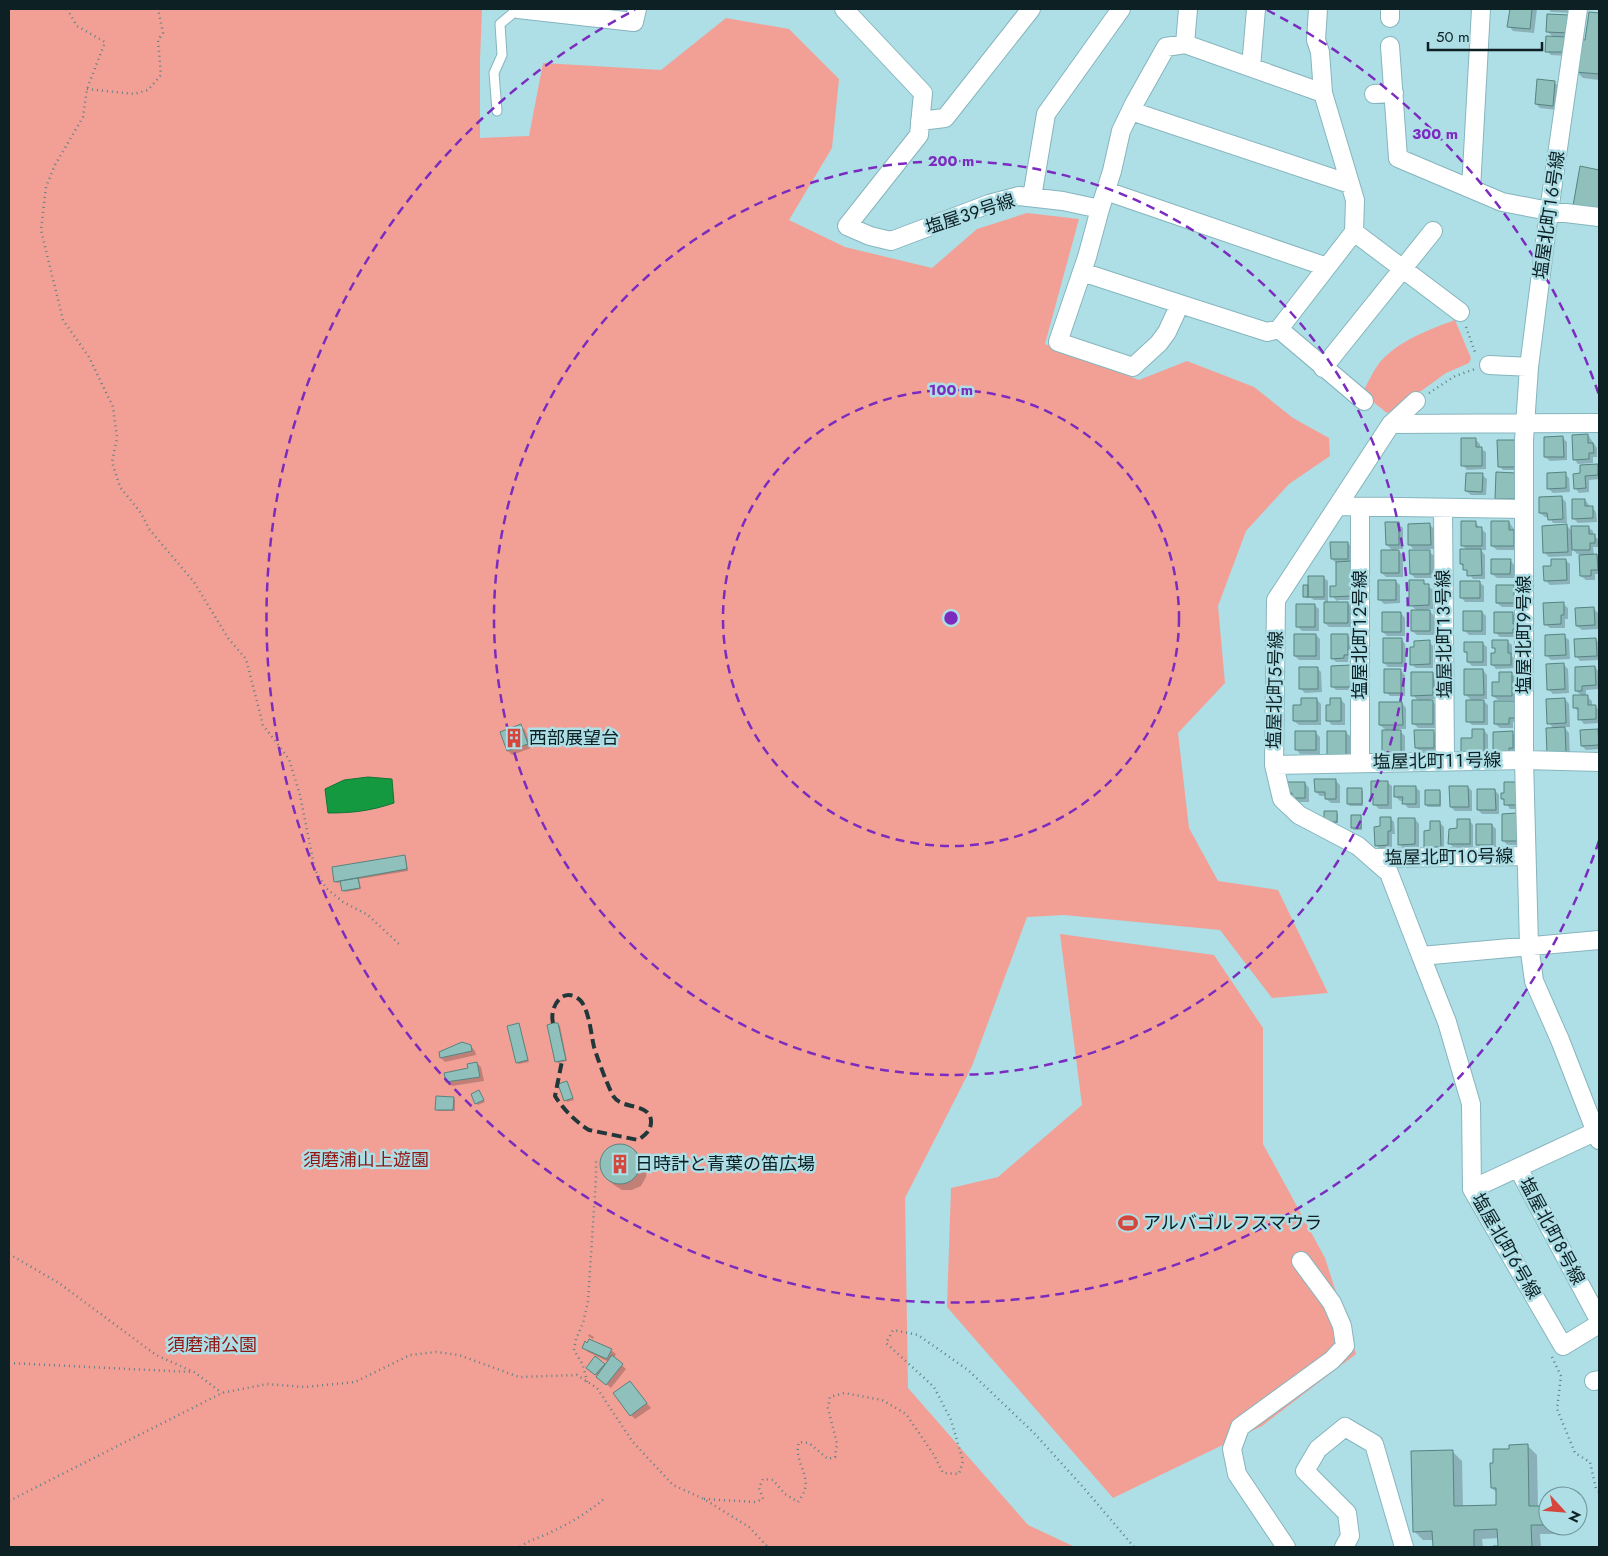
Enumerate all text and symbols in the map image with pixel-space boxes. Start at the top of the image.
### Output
scale bar [1428,20,1542,52]
text: 50 m [1436,26,1470,48]
text: 300 m [1412,123,1458,145]
street label: 塩屋北町１６号線 [1527,149,1571,281]
text: 200 m [928,150,974,172]
street label: 塩屋３９号線 [922,187,1018,241]
text: 100 m [929,379,973,401]
street label: 塩屋北町１３号線 [1430,569,1458,699]
street label: 塩屋北町１２号線 [1347,571,1373,699]
street label: 塩屋北町９号線 [1511,576,1537,694]
centre of rings [942,609,960,627]
street label: 塩屋北町５号線 [1261,631,1289,749]
place label: 西部展望台 [529,725,619,751]
building icon: 西部展望台 [503,727,525,749]
street label: 塩屋北町１１号線 [1372,747,1502,775]
street label: 塩屋北町１０号線 [1384,843,1514,871]
park label: 須磨浦山上遊園 [303,1147,429,1173]
place label: 日時計と青葉の笛広場 [635,1151,815,1177]
building icon: 日時計と青葉の笛広場 [609,1153,631,1175]
street label: 塩屋北町８号線 [1513,1173,1591,1289]
street label: 塩屋北町６号線 [1465,1188,1547,1304]
place label: アルバゴルフスマウラ [1143,1210,1322,1236]
sports icon: アルバゴルフスマウラ [1117,1212,1139,1234]
park label: 須磨浦公園 [167,1332,257,1358]
north arrow [1538,1486,1588,1536]
text: N [1563,1507,1586,1526]

